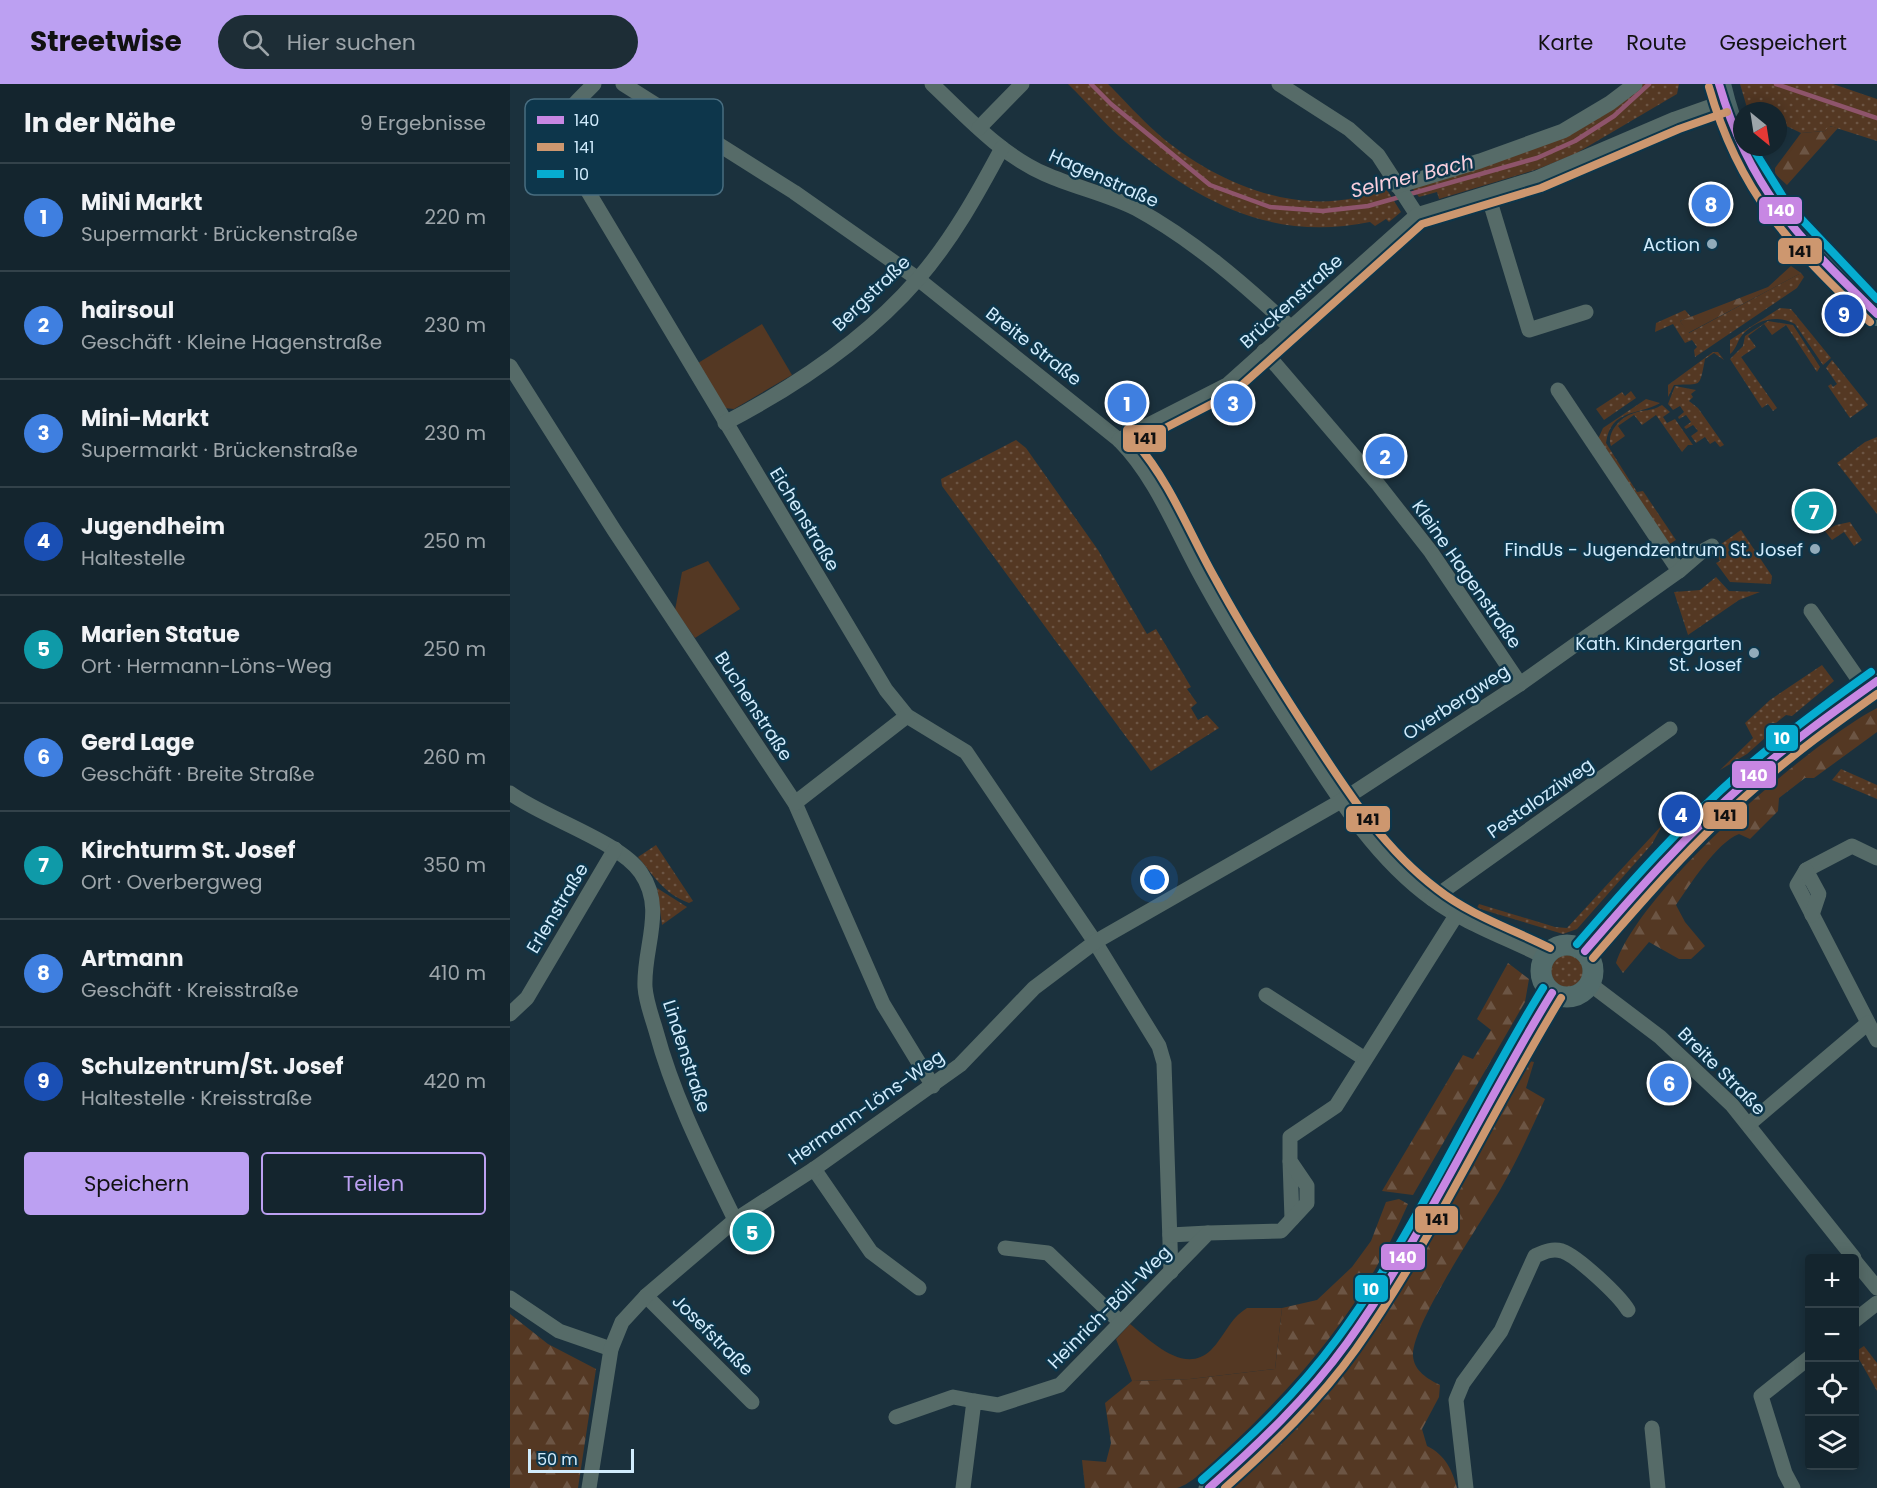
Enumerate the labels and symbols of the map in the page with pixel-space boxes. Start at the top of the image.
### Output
legend [525,99,723,195]
north arrow [1733,102,1787,156]
text: 140 [574,109,599,132]
text: 141 [574,136,594,159]
street label: Hagenstraße [1045,143,1163,213]
water label: Selmer Bach [1347,147,1477,205]
text: 10 [574,163,589,186]
pin: 8 [1692,182,1730,226]
line badge: 140 [1758,196,1803,225]
text: 140 [1767,199,1795,222]
place label: Action [1643,232,1700,257]
marker: Action [1705,237,1719,251]
line badge: 141 [1777,237,1823,265]
text: 141 [1789,240,1811,263]
street label: Brückenstraße [1234,248,1348,354]
street label: Bergstraße [827,250,915,336]
pin: 9 [1824,292,1864,336]
street label: Breite Straße [981,301,1087,391]
pin: 1 [1108,380,1146,426]
pin: 3 [1214,380,1252,426]
line badge: 141 [1122,424,1167,453]
text: 141 [1134,427,1156,450]
pin: 2 [1366,434,1404,478]
street label: Eichenstraße [764,462,846,576]
pin: 7 [1794,488,1834,534]
street label: Kleine Hagenstraße [1406,495,1528,653]
place label: FindUs - Jugendzentrum St. Josef [1504,537,1803,562]
marker: FindUs - Jugendzentrum St. Josef [1808,542,1822,556]
place label: Kath. Kindergarten St. Josef [1575,631,1742,677]
street label: Buchenstraße [709,646,799,766]
marker: Kath. Kindergarten St. Josef [1747,646,1761,660]
street label: Overbergweg [1398,658,1514,746]
line badge: 10 [1765,724,1799,752]
text: 10 [1774,727,1790,750]
street label: Pestalozziweg [1482,752,1598,844]
line badge: 140 [1731,760,1777,789]
text: 140 [1740,764,1768,787]
pin: 4 [1662,792,1700,836]
line badge: 141 [1702,801,1748,830]
text: 141 [1714,804,1736,827]
line badge: 141 [1345,805,1391,833]
text: 141 [1357,808,1379,831]
street label: Erlenstraße [520,858,594,958]
your location [1140,865,1169,894]
street label: Lindenstraße [657,997,717,1115]
street label: Breite Straße [1672,1021,1772,1121]
street label: Hermann-Löns-Weg [783,1044,949,1170]
pin: 6 [1650,1060,1688,1106]
line badge: 141 [1414,1205,1459,1234]
text: 141 [1426,1208,1448,1231]
pin: 5 [732,1210,772,1254]
street label: Heinrich-Böll-Weg [1042,1240,1176,1374]
line badge: 140 [1380,1243,1426,1271]
text: 140 [1389,1246,1417,1269]
line badge: 10 [1354,1274,1389,1303]
text: 10 [1363,1278,1379,1301]
street label: Josefstraße [667,1289,759,1381]
scale bar [528,1446,634,1474]

